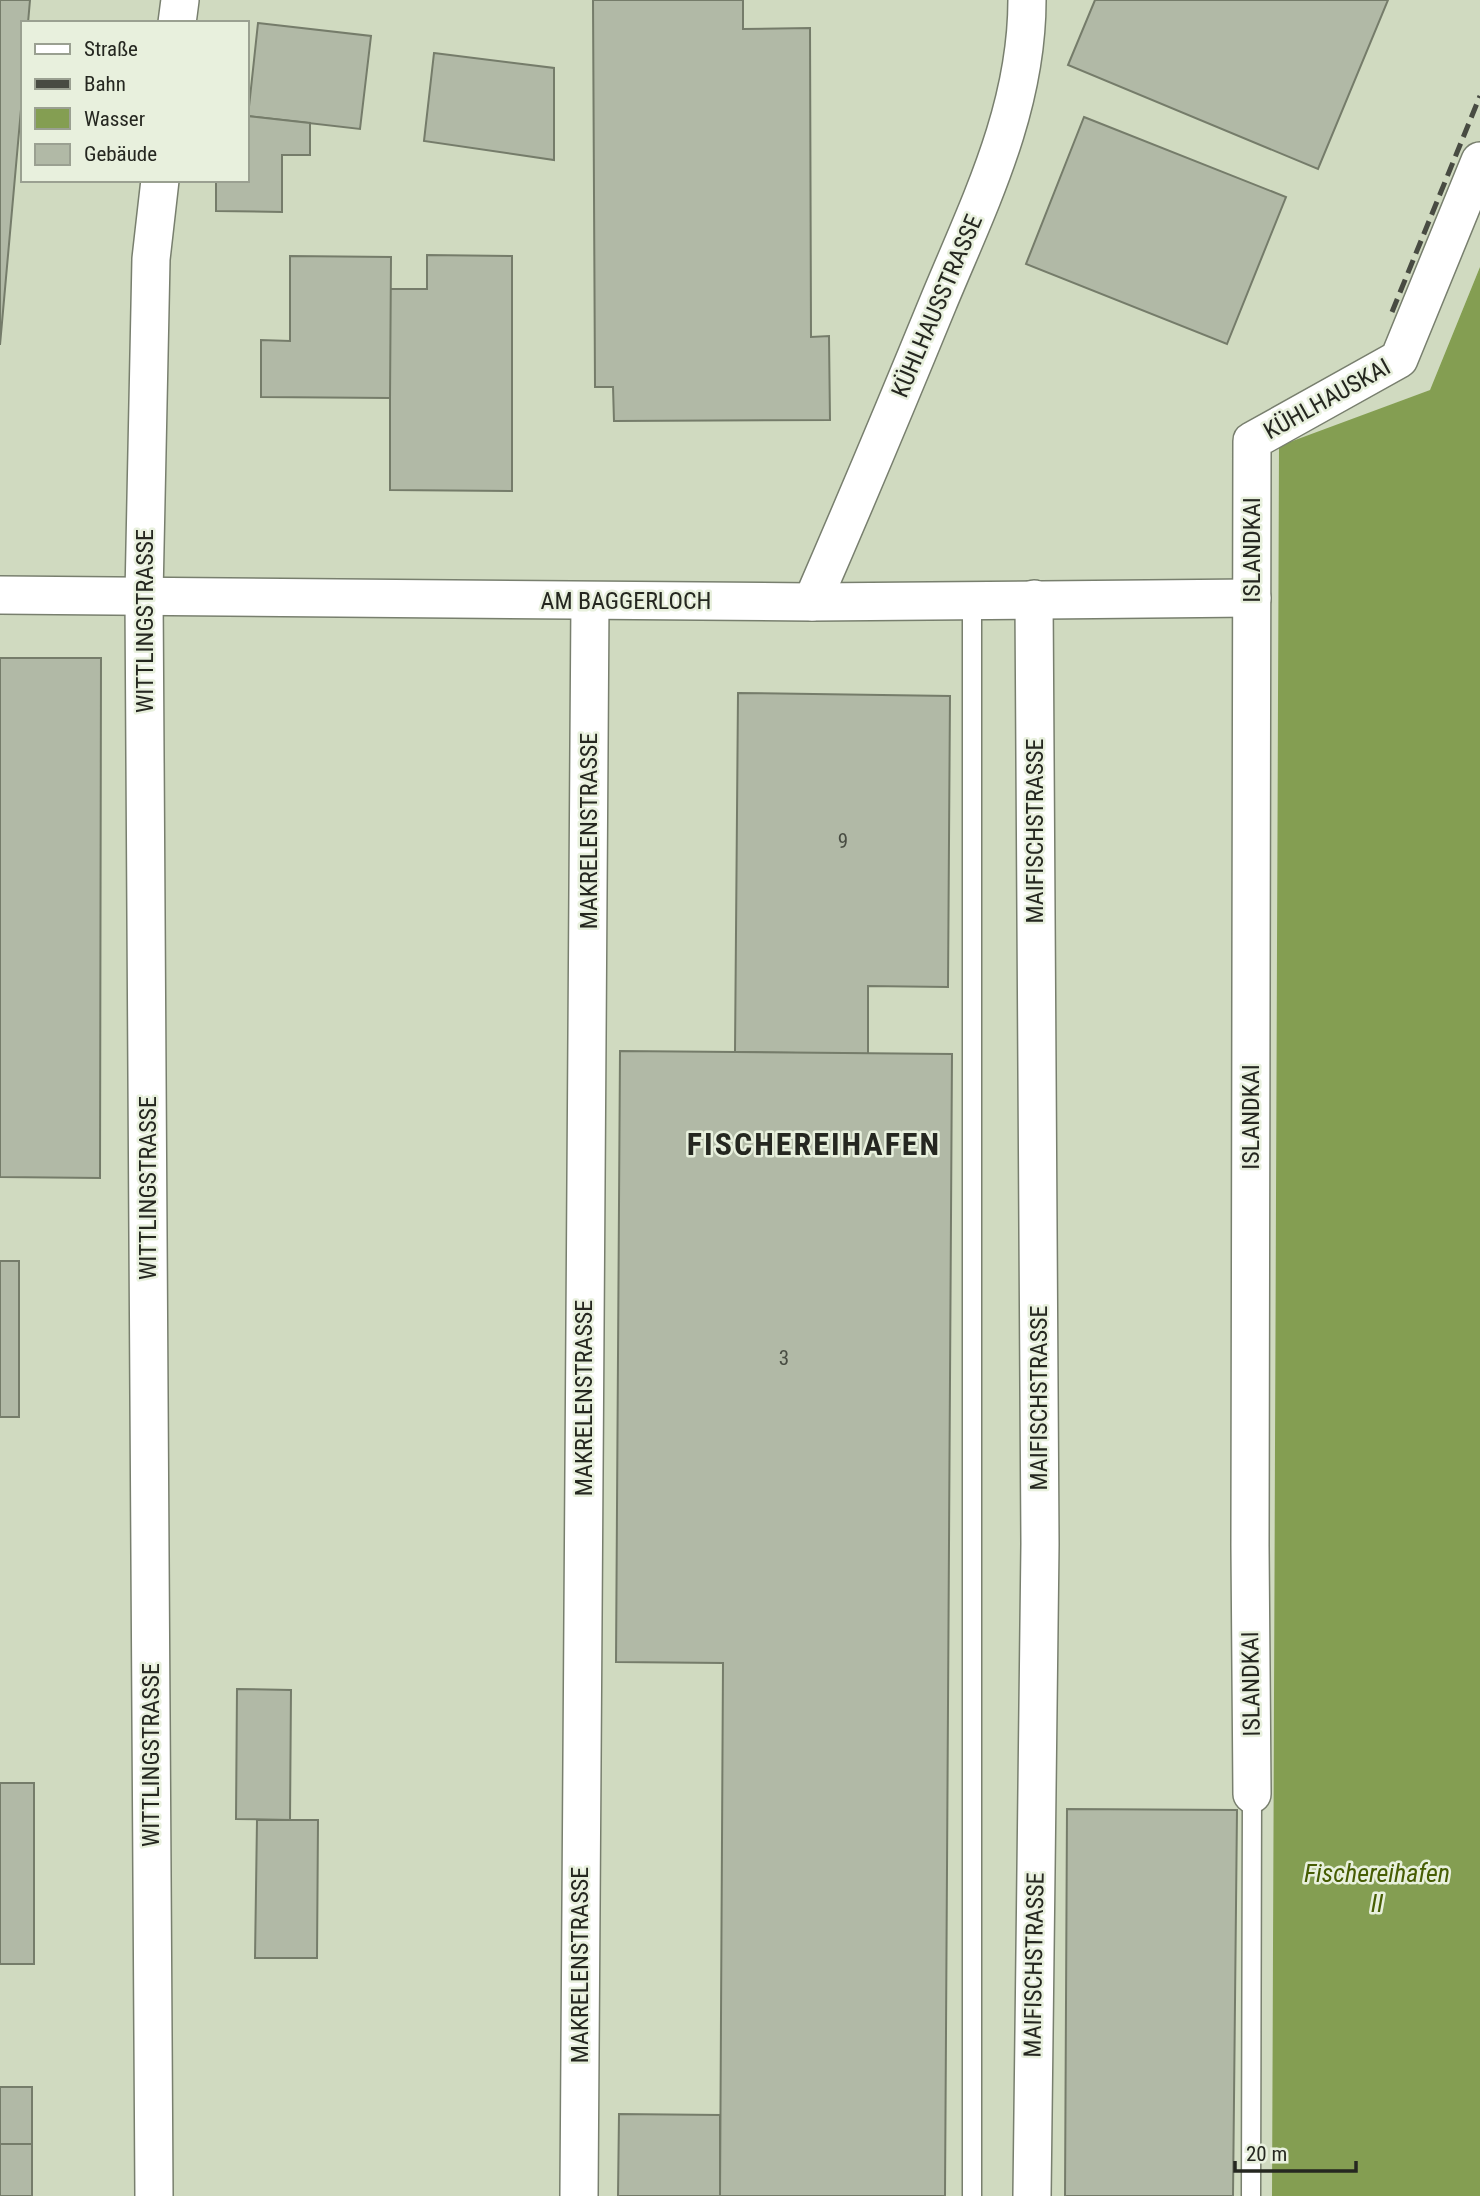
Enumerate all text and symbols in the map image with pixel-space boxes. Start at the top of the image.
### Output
legend [21,21,248,182]
text: Straße [84,37,138,61]
text: Bahn [84,72,126,96]
text: Wasser [84,107,145,131]
text: Gebäude [84,142,157,166]
street label: KÜHLHAUSSTRASSE [886,210,988,402]
street label: KÜHLHAUSKAI [1259,353,1395,445]
street label: ISLANDKAI [1238,497,1266,603]
street label: WITTLINGSTRASSE [131,529,159,713]
street label: AM BAGGERLOCH [541,587,711,615]
street label: MAKRELENSTRASSE [575,733,603,929]
street label: MAIFISCHSTRASSE [1021,738,1049,924]
house number: 9 [838,829,848,853]
street label: ISLANDKAI [1237,1064,1265,1170]
street label: WITTLINGSTRASSE [134,1096,162,1280]
district label: FISCHEREIHAFEN [687,1125,941,1163]
street label: MAKRELENSTRASSE [570,1300,598,1496]
street label: MAIFISCHSTRASSE [1025,1305,1053,1491]
house number: 3 [779,1346,789,1370]
street label: ISLANDKAI [1236,1631,1266,1737]
street label: WITTLINGSTRASSE [137,1663,165,1847]
water label: Fischereihafen II [1304,1858,1450,1918]
street label: MAKRELENSTRASSE [566,1867,594,2063]
street label: MAIFISCHSTRASSE [1018,1872,1050,2058]
scale bar [1235,2130,1356,2174]
text: 20 m [1246,2142,1287,2166]

